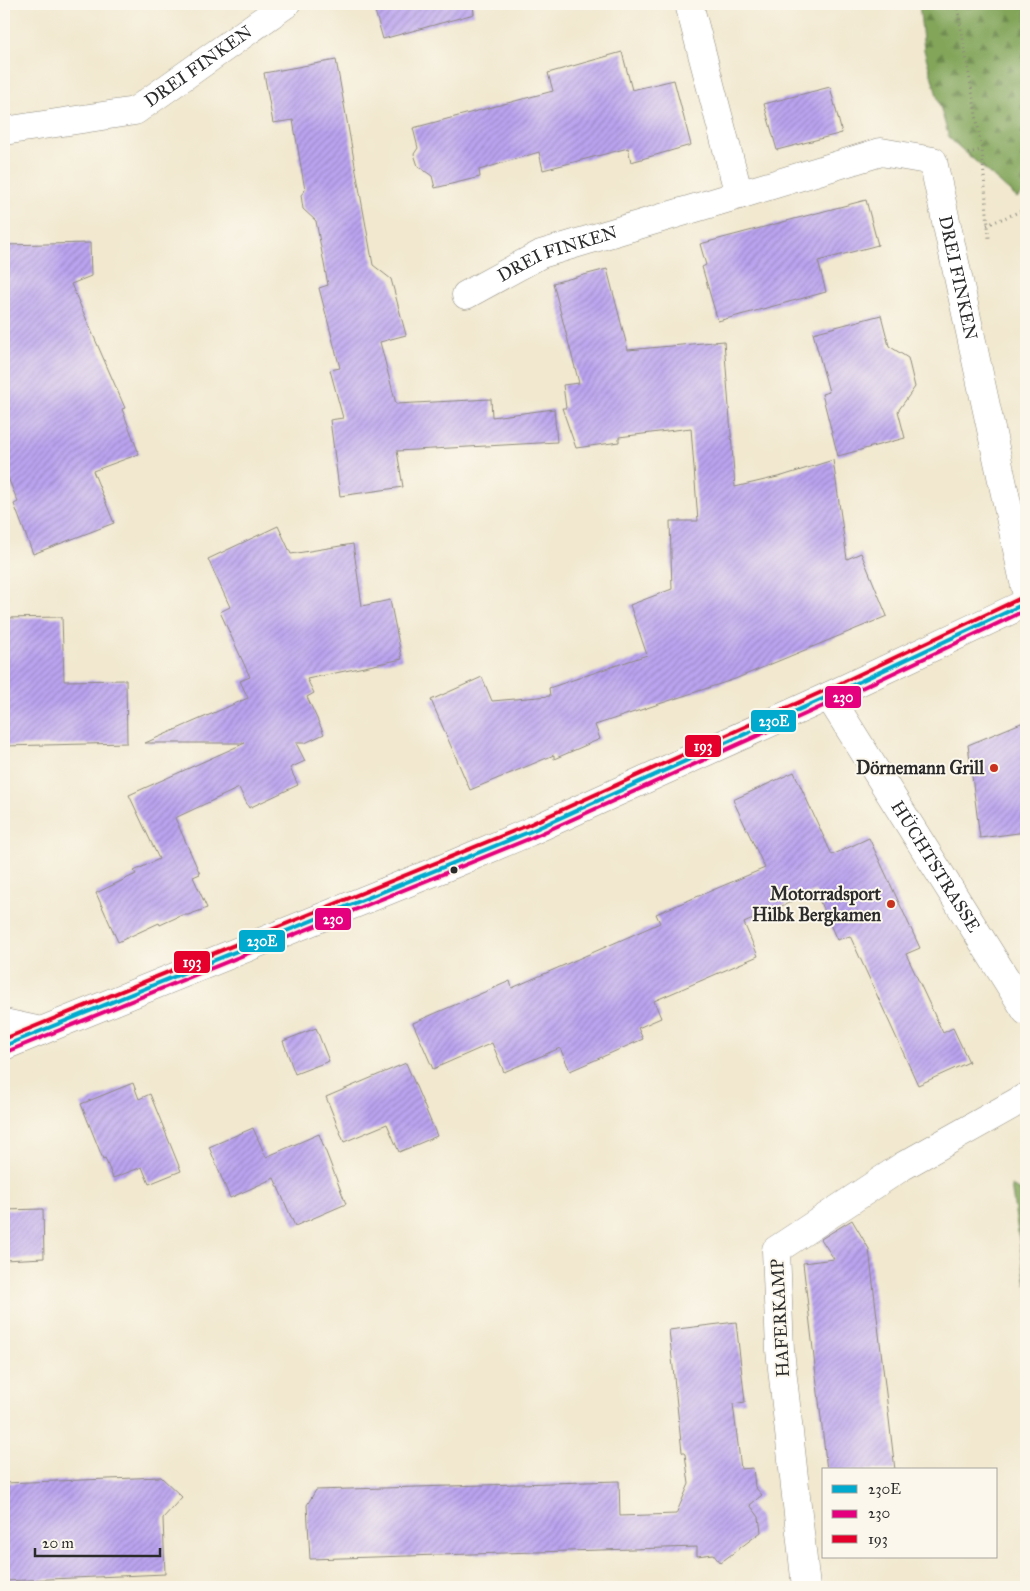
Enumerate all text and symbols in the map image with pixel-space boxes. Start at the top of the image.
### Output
street label: DREI FINKEN [140,21,256,112]
street label: DREI FINKEN [934,213,982,342]
street label: DREI FINKEN [494,221,620,287]
line badge: 230 [824,685,862,709]
text: 230 [833,689,853,707]
line badge: 230E [750,709,797,733]
text: 230E [759,713,789,731]
line badge: 193 [684,734,722,758]
text: 193 [694,738,713,756]
place label: Dörnemann Grill [856,757,985,779]
marker: Dörnemann Grill [988,762,1000,774]
street label: HÜCHTSTRASSE [886,797,985,936]
unlabelled marker [449,865,459,875]
place label: Motorradsport Hilbk Bergkamen [752,883,882,927]
marker: Motorradsport Hilbk Bergkamen [885,898,897,910]
line badge: 230 [314,907,352,931]
text: 230 [323,911,343,929]
line badge: 230E [238,929,286,953]
text: 230E [247,933,277,951]
line badge: 193 [173,950,211,974]
text: 193 [183,954,202,972]
street label: HAFERKAMP [766,1258,794,1378]
legend [822,1468,998,1558]
text: 230E [868,1480,901,1498]
text: 230 [868,1504,890,1522]
scale bar [35,1526,160,1558]
text: 193 [868,1530,888,1548]
text: 20 m [42,1534,74,1552]

